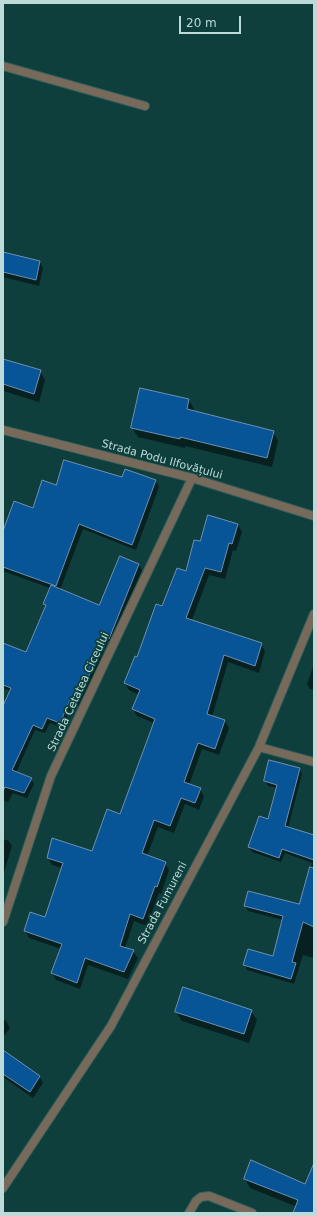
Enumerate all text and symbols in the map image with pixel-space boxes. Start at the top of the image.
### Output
scale bar [181,8,243,34]
text: 20 m [186,16,217,30]
street label: Strada Podu Ilfovățului [100,437,224,483]
street label: Strada Cetatea Ciceului [46,630,112,754]
street label: Strada Fumureni [136,860,190,946]

